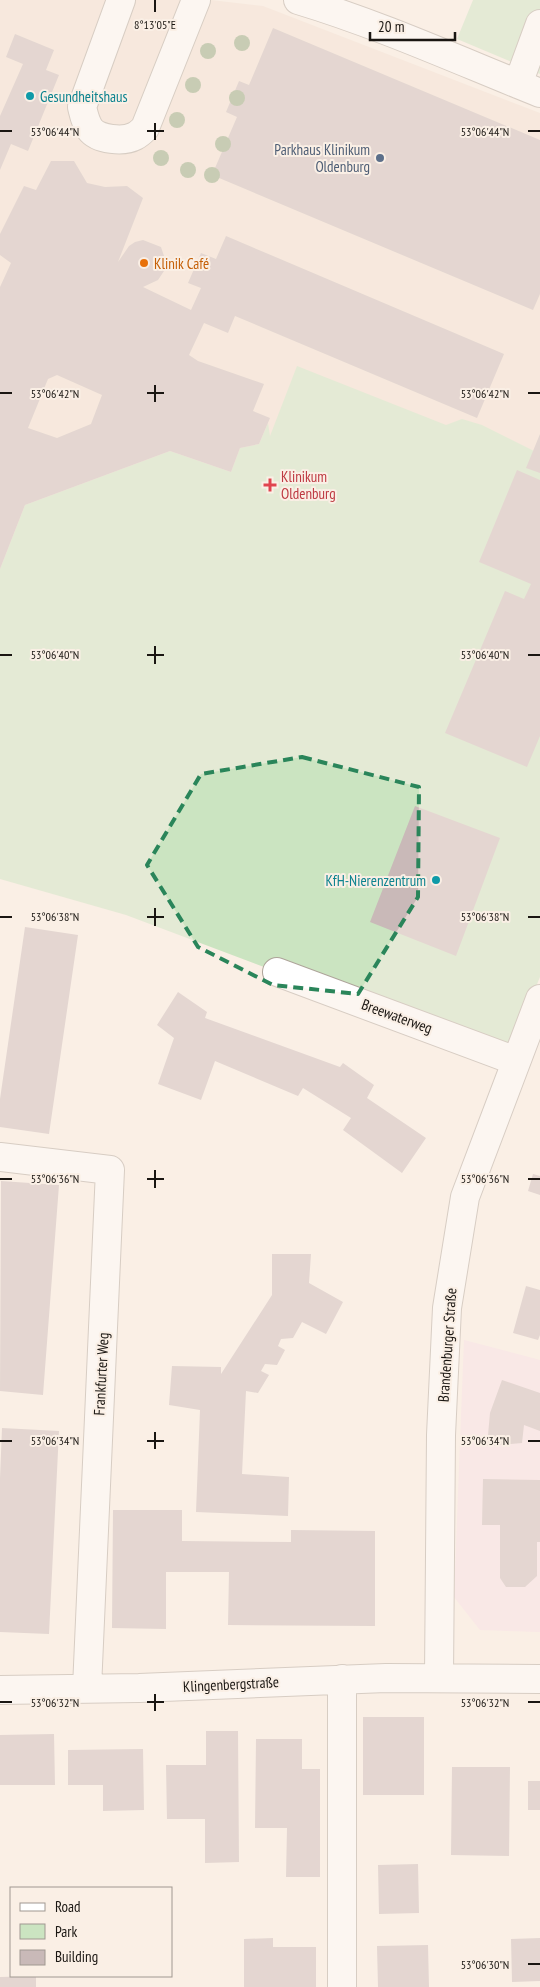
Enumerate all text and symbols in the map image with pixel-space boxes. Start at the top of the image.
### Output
scale bar [370,10,455,42]
text: 8°13'05"E [134,17,176,32]
text: 20 m [378,17,404,36]
place label: Gesundheitshaus [40,87,128,106]
marker: Gesundheitshaus [24,90,36,102]
text: 53°06'44"N [31,124,79,139]
text: 53°06'44"N [461,124,509,139]
place label: Parkhaus Klinikum Oldenburg [274,140,370,176]
marker: Parkhaus Klinikum Oldenburg [374,152,386,164]
place label: Klinik Café [154,254,209,273]
marker: Klinik Café [138,257,150,269]
text: 53°06'42"N [31,386,79,401]
text: 53°06'42"N [461,386,509,401]
place label: Klinikum Oldenburg [281,467,336,503]
marker: Klinikum Oldenburg [263,478,277,492]
text: 53°06'40"N [31,647,79,662]
text: 53°06'40"N [461,647,509,662]
place label: KfH-Nierenzentrum [325,871,426,890]
marker: KfH-Nierenzentrum [430,874,442,886]
text: 53°06'38"N [31,909,79,924]
text: 53°06'38"N [461,909,509,924]
street label: Breewaterweg [359,994,435,1038]
text: 53°06'36"N [31,1171,79,1186]
text: 53°06'36"N [461,1171,509,1186]
street label: Brandenburger Straße [434,1287,460,1403]
street label: Frankfurter Weg [89,1332,113,1416]
text: 53°06'34"N [31,1433,79,1448]
text: 53°06'34"N [461,1433,509,1448]
street label: Klingenbergstraße [183,1672,279,1696]
text: 53°06'32"N [31,1695,79,1710]
text: 53°06'32"N [461,1695,509,1710]
legend [10,1887,172,1977]
text: Road [55,1897,81,1916]
text: Park [55,1922,77,1941]
text: Building [55,1947,98,1966]
text: 53°06'30"N [461,1957,509,1972]

